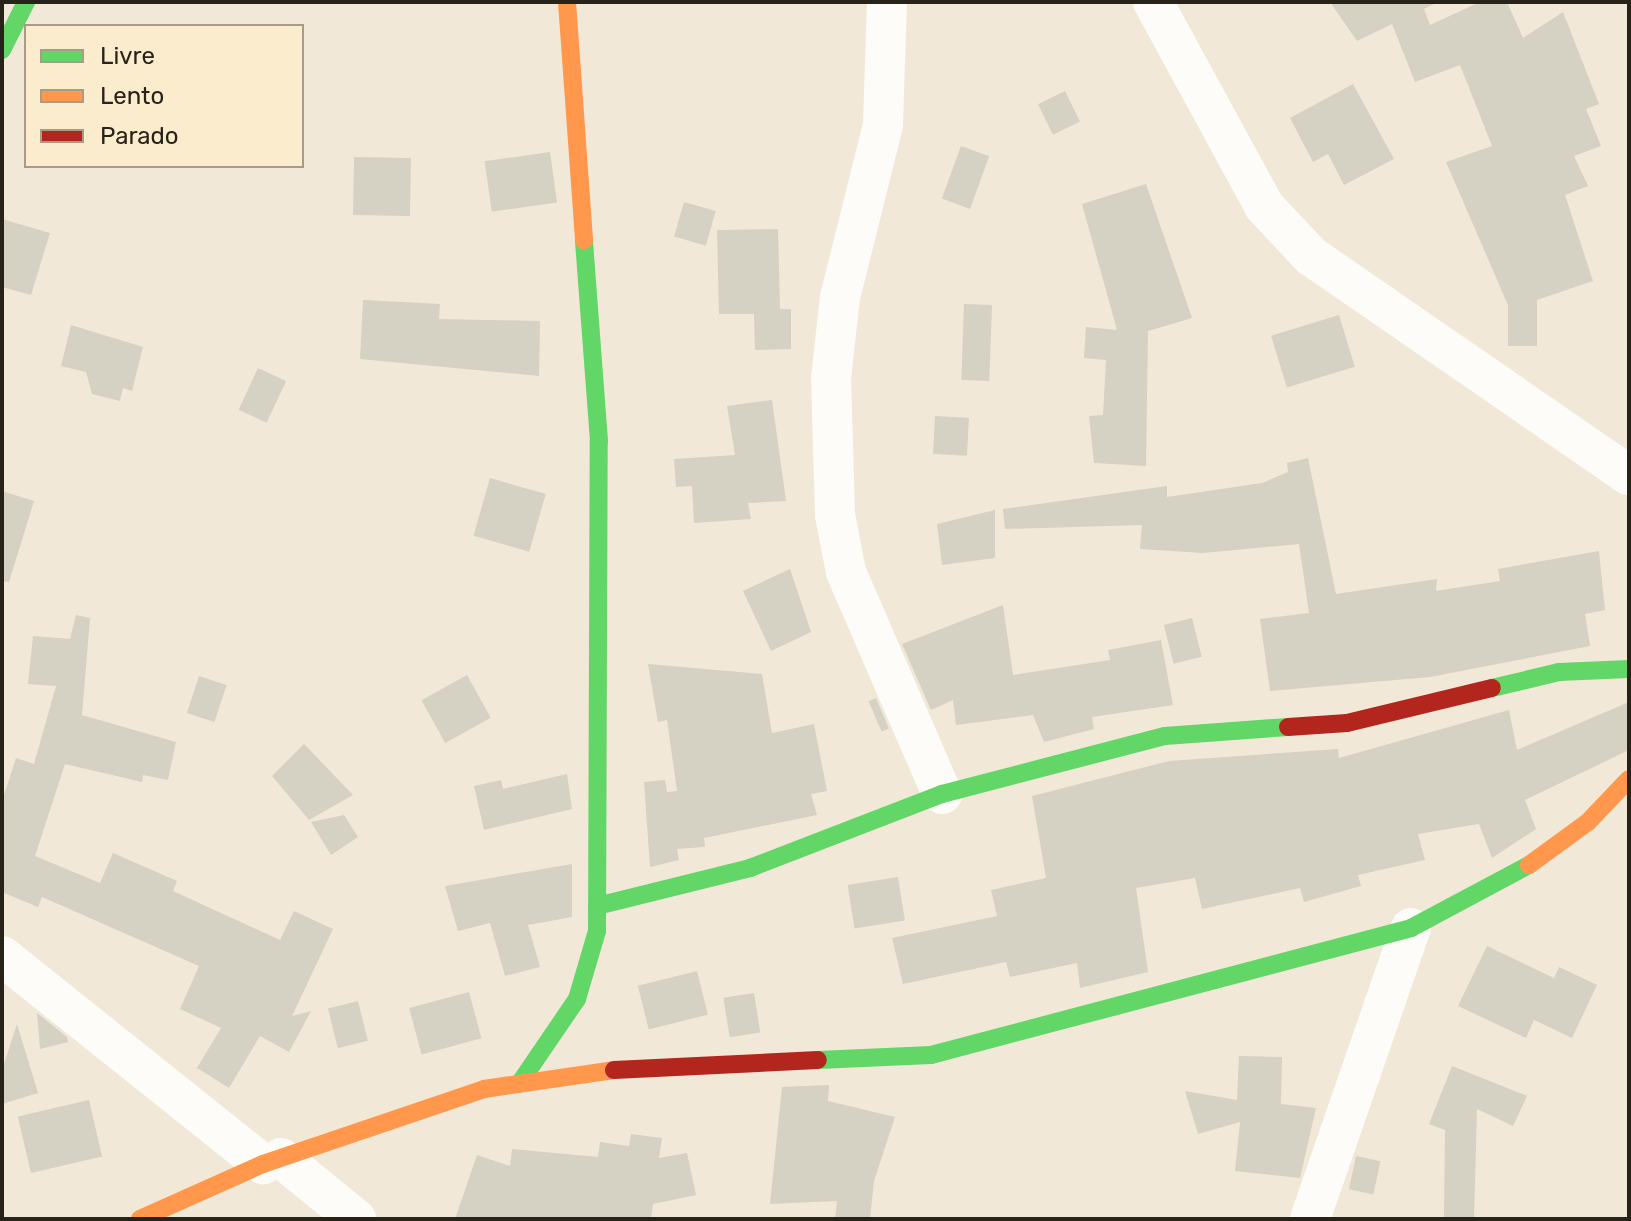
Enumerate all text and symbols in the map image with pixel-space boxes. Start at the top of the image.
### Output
legend [24,24,304,168]
text: Livre [100,42,155,70]
text: Lento [100,82,164,110]
text: Parado [100,122,179,150]

